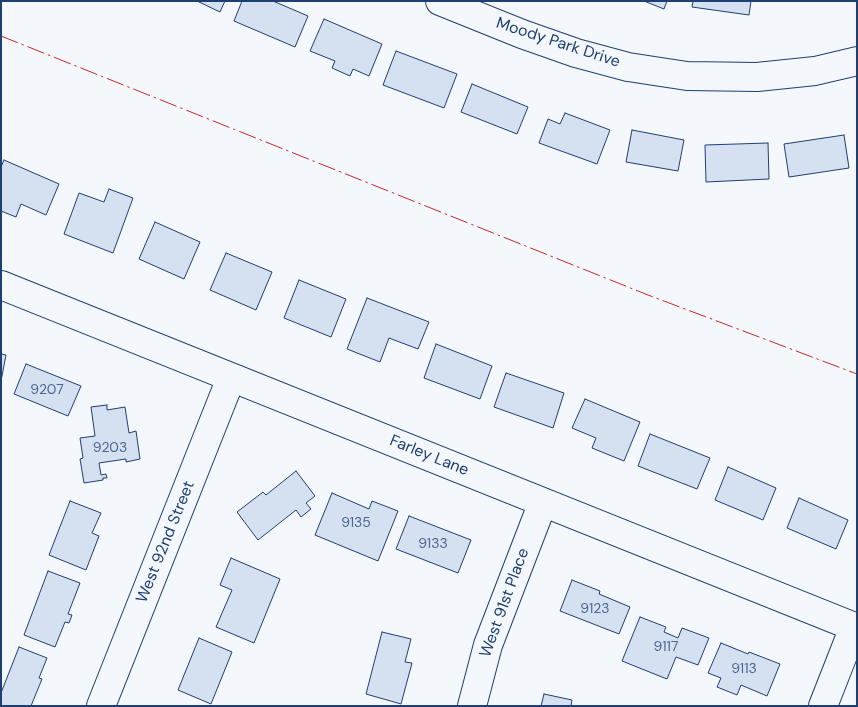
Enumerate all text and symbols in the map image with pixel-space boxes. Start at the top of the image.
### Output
street label: Moody Park Drive [494,14,622,72]
house number: 9207 [30,382,64,398]
street label: Farley Lane [387,431,471,481]
house number: 9203 [93,440,127,456]
street label: West 92nd Street [133,478,199,606]
house number: 9135 [341,515,371,531]
house number: 9133 [418,536,448,552]
street label: West 91st Place [476,546,534,660]
house number: 9123 [580,601,610,617]
house number: 9117 [654,639,678,655]
house number: 9113 [731,661,757,677]

